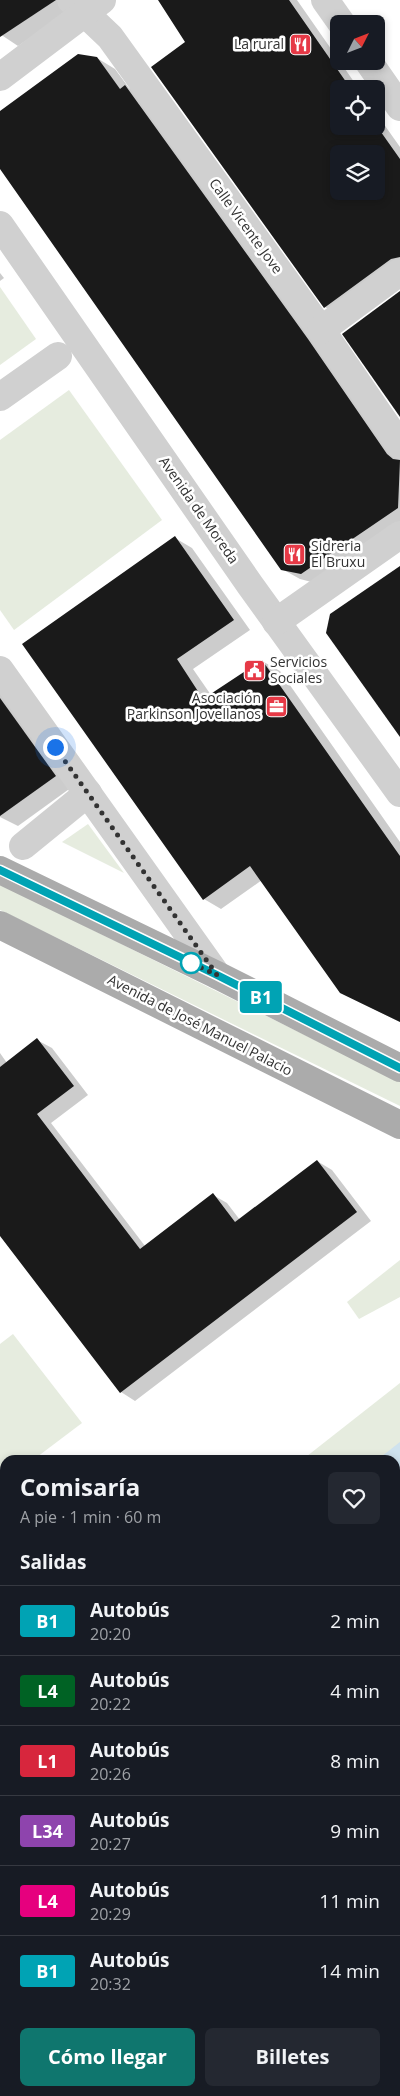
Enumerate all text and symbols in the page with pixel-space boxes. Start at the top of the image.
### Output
north arrow [330,15,385,70]
map controls [330,15,385,200]
restaurant icon: La rural [288,32,312,56]
place label: La rural [234,34,284,53]
button: locate [330,80,385,135]
button: layers [330,145,385,200]
street label: Calle Vicente Jove [205,174,288,277]
street label: Avenida de Moreda [155,452,244,567]
place label: Sidreria El Bruxu [311,536,365,571]
restaurant icon: Sidreria El Bruxu [283,542,307,566]
place label: Servicios Sociales [270,652,327,687]
public building icon: Servicios Sociales [242,658,266,682]
place label: Asociación Parkinson Jovellanos [127,688,261,723]
office icon: Asociación Parkinson Jovellanos [265,694,289,718]
your location [43,735,68,760]
unlabelled marker [180,952,202,974]
street label: Avenida de José Manuel Palacio [105,970,296,1080]
line badge: B1 [238,981,284,1013]
text: B1 [250,985,272,1009]
text: Comisaría [20,1470,140,1503]
button: heart [328,1472,380,1524]
text: A pie · 1 min · 60 m [20,1506,161,1528]
text: Salidas [20,1549,86,1575]
text: Autobús [90,1597,170,1623]
text: 2 min [330,1608,380,1634]
text: B1 [36,1609,59,1633]
text: 20:20 [90,1623,131,1645]
text: Autobús [90,1667,170,1693]
text: 4 min [330,1678,380,1704]
text: L4 [37,1679,58,1703]
text: 20:22 [90,1693,131,1715]
text: Autobús [90,1737,170,1763]
text: 8 min [330,1748,380,1774]
text: L1 [37,1749,58,1773]
text: 20:26 [90,1763,131,1785]
text: Autobús [90,1807,170,1833]
text: 9 min [330,1818,380,1844]
text: L34 [32,1819,63,1843]
text: 20:27 [90,1833,131,1855]
text: Autobús [90,1877,170,1903]
text: 11 min [319,1888,380,1914]
text: L4 [37,1889,58,1913]
text: 20:29 [90,1903,131,1925]
text: Autobús [90,1947,170,1973]
text: 14 min [319,1958,380,1984]
text: B1 [36,1959,59,1983]
text: 20:32 [90,1973,131,1995]
button: Cómo llegar [20,2028,195,2086]
button: Billetes [205,2028,380,2086]

